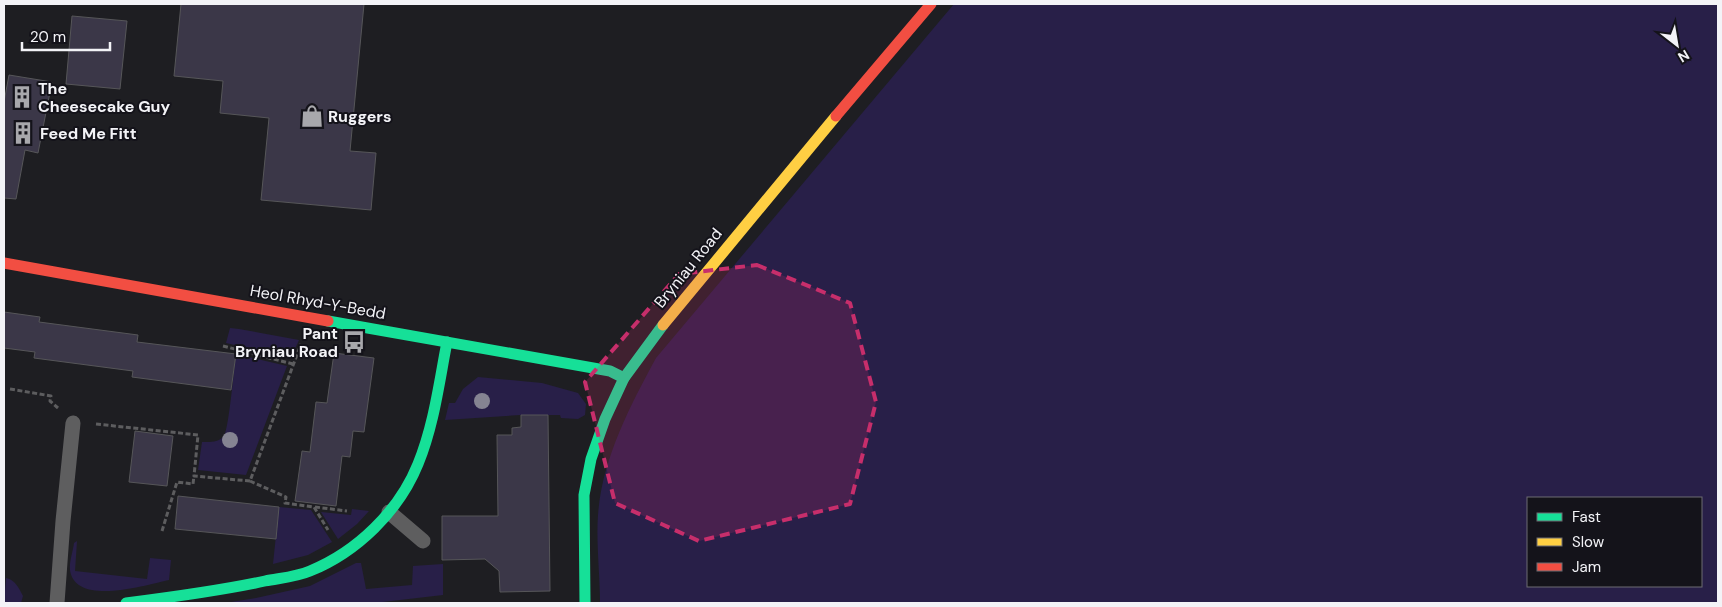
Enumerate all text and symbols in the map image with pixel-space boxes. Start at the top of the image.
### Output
scale bar [22,20,110,52]
north arrow [1652,20,1702,70]
text: 20 m [30,27,66,47]
text: N [1675,46,1693,66]
place label: The Cheesecake Guy [38,78,170,117]
building icon: The Cheesecake Guy [9,84,35,110]
shop icon: Ruggers [299,103,325,129]
place label: Ruggers [328,106,391,127]
building icon: Feed Me Fitt [10,120,36,146]
place label: Feed Me Fitt [40,123,137,144]
street label: Bryniau Road [649,224,727,312]
street label: Heol Rhyd-Y-Bedd [248,280,388,324]
place label: Pant Bryniau Road [235,323,338,362]
bus stop icon: Pant Bryniau Road [341,329,367,355]
legend [1527,497,1702,587]
text: Fast [1572,507,1601,527]
text: Slow [1572,532,1605,552]
text: Jam [1572,557,1601,577]

